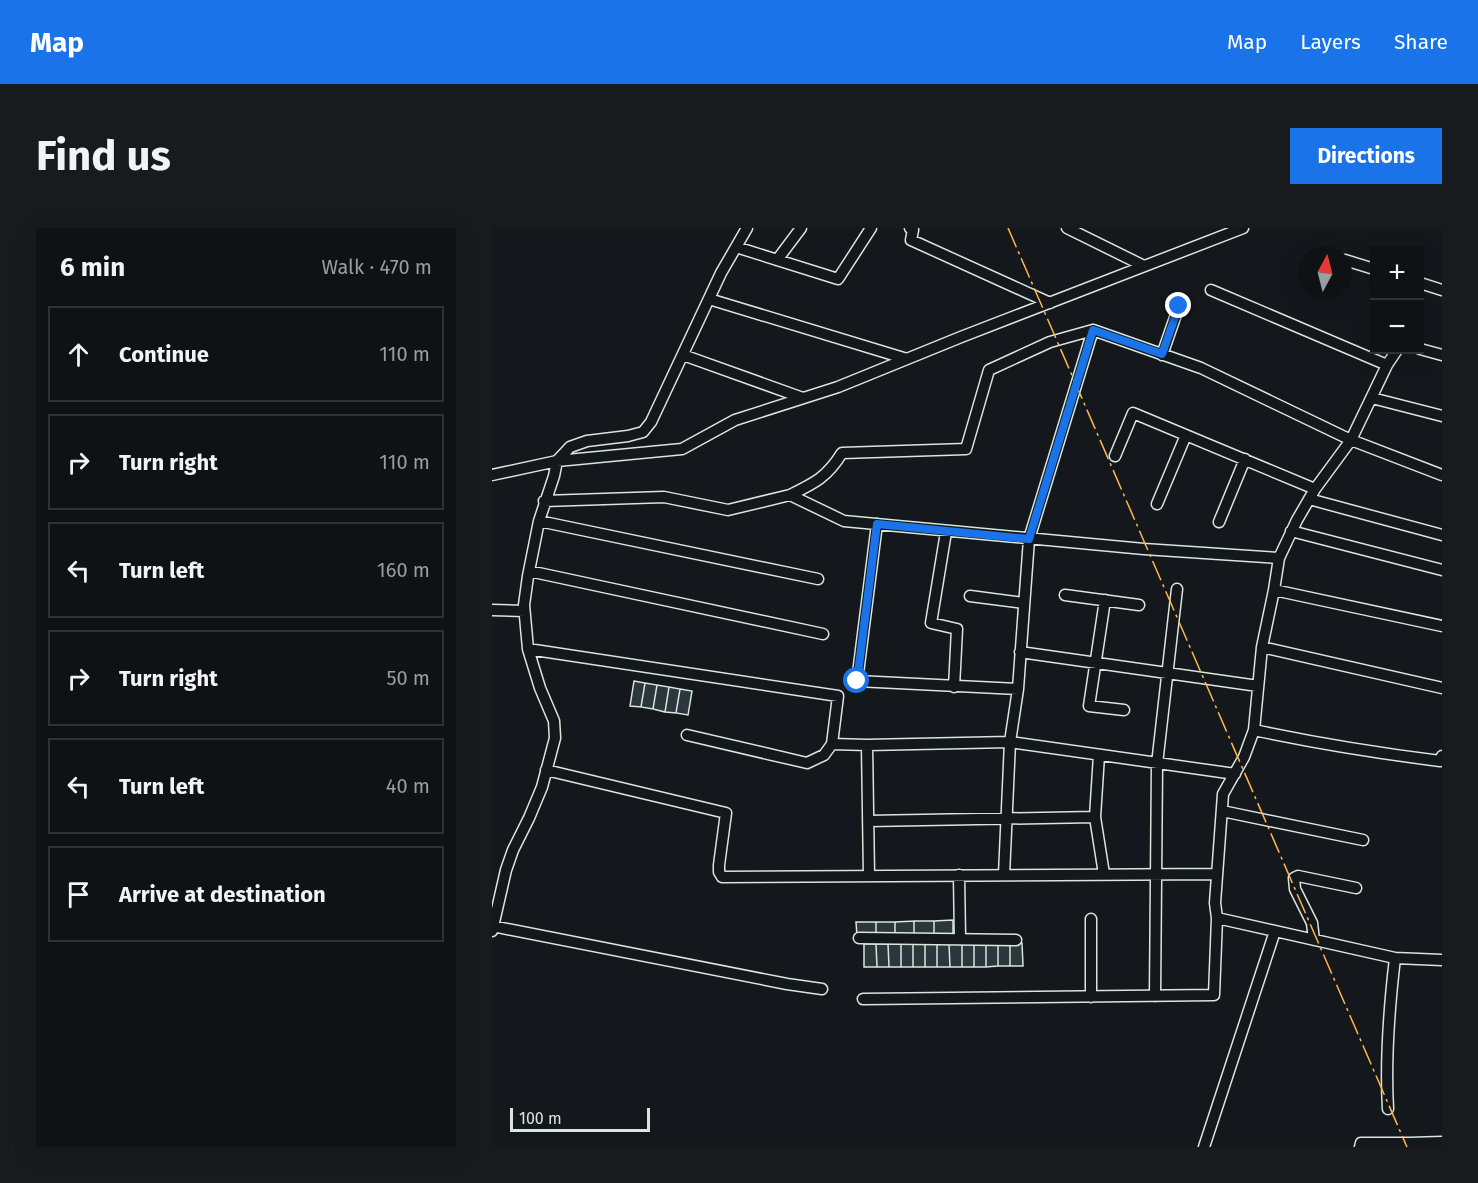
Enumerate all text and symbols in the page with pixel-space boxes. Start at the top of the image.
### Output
text: Map [30,26,84,59]
text: Map [1227,29,1267,55]
text: Layers [1300,29,1361,55]
text: Share [1394,29,1448,55]
button: Directions [1290,128,1442,184]
text: Find us [36,131,171,181]
north arrow [1298,246,1352,300]
map controls [1370,246,1424,354]
button: + [1370,246,1424,300]
text: 6 min [60,252,125,283]
text: Walk · 470 m [322,255,432,279]
route end [1165,292,1191,318]
button: − [1370,300,1424,354]
icon: ahead [62,338,95,371]
text: Continue [119,341,209,368]
text: 110 m [379,342,430,366]
icon: right [62,446,95,479]
text: Turn right [119,449,218,476]
text: 110 m [379,450,430,474]
icon: left [62,554,95,587]
text: Turn left [119,557,204,584]
text: 160 m [377,558,430,582]
icon: right [62,662,95,695]
text: Turn right [119,665,218,692]
text: 50 m [386,666,430,690]
route start [843,667,869,693]
icon: left [62,770,95,803]
text: Turn left [119,773,204,800]
text: 40 m [386,774,430,798]
icon: arrive [62,878,95,911]
text: Arrive at destination [119,881,326,908]
scale bar [510,1105,650,1132]
text: 100 m [519,1109,562,1128]

